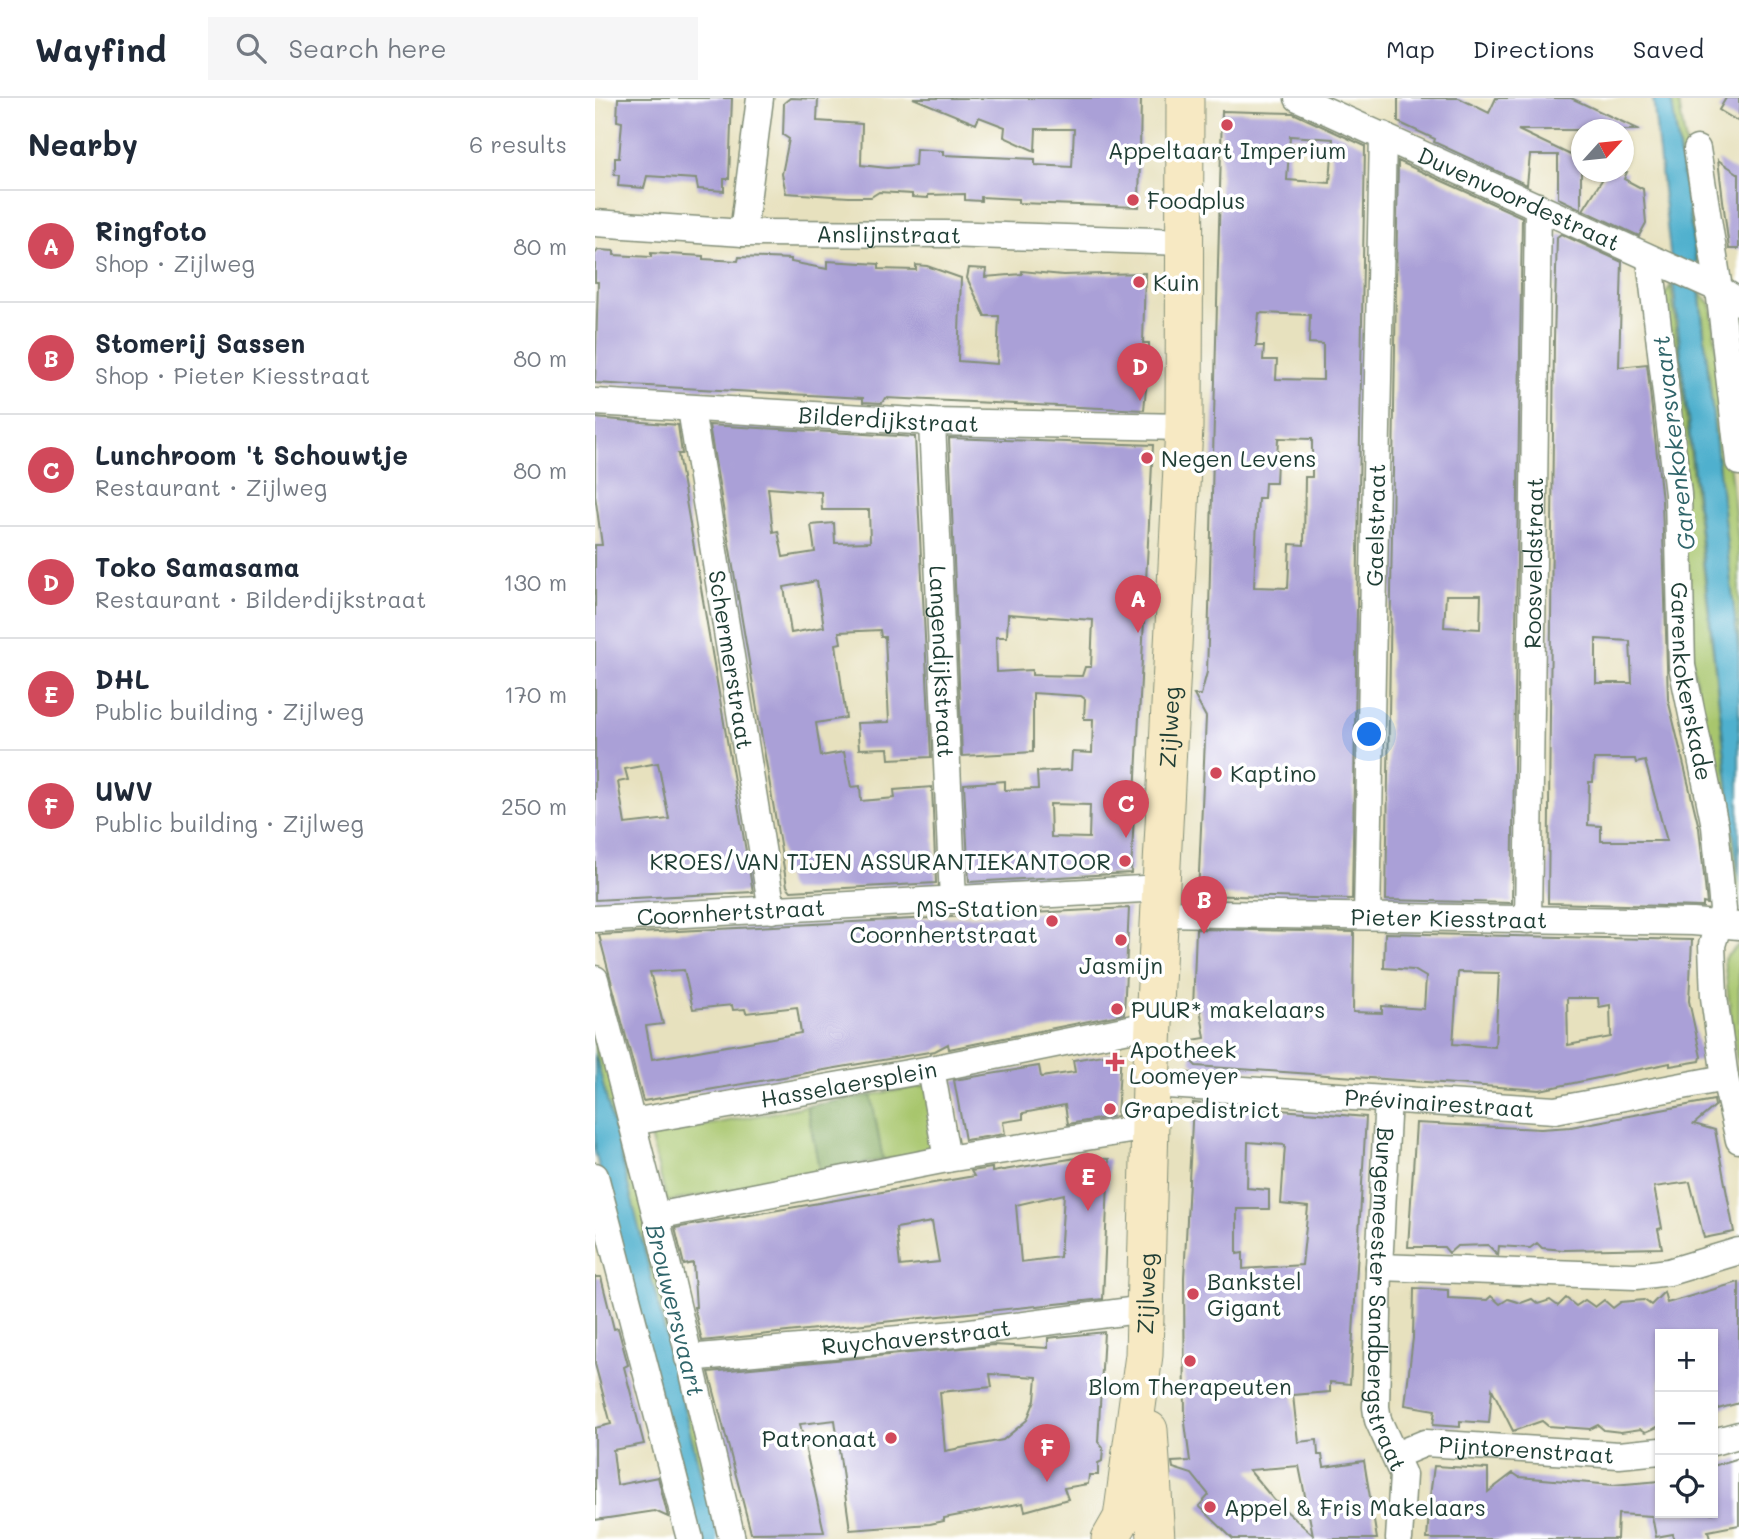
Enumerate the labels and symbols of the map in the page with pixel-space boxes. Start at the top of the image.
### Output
marker: Appeltaart Imperium [1219,117,1235,133]
north arrow [1571,119,1634,182]
place label: Appeltaart Imperium [1108,135,1346,165]
street label: Duvenvoordestraat [1413,139,1625,257]
place label: Foodplus [1147,185,1245,215]
marker: Foodplus [1125,192,1141,208]
street label: Anslijnstraat [816,218,962,250]
place label: Kuin [1153,267,1199,297]
marker: Kuin [1131,274,1147,290]
water label: Garenkokersvaart [1644,334,1702,552]
pin: D [1117,343,1163,401]
street label: Bilderdijkstraat [797,399,979,438]
place label: Negen Levens [1161,443,1317,473]
marker: Negen Levens [1139,450,1155,466]
street label: Gaelstraat [1359,463,1391,587]
street label: Roosveldstraat [1517,477,1549,649]
street label: Langendijkstraat [923,565,962,759]
street label: Schermerstraat [702,568,761,752]
pin: A [1115,575,1161,633]
street label: Garenkokerskade [1665,582,1720,783]
street label: Zijlweg [1152,686,1186,769]
your location [1352,717,1386,751]
place label: Kaptino [1230,758,1316,788]
marker: Kaptino [1208,765,1224,781]
pin: C [1103,780,1149,838]
place label: KROES/VAN TIJEN ASSURANTIEKANTOOR [650,846,1111,876]
marker: KROES/VAN TIJEN ASSURANTIEKANTOOR [1117,853,1133,869]
pin: B [1181,876,1227,934]
street label: Coornhertstraat [636,891,826,932]
place label: MS-Station Coornhertstraat [850,893,1038,949]
street label: Pieter Kiesstraat [1350,901,1548,935]
marker: MS-Station Coornhertstraat [1044,913,1060,929]
marker: Jasmijn [1113,932,1129,948]
place label: Jasmijn [1079,950,1163,980]
place label: PUUR* makelaars [1131,994,1326,1024]
marker: PUUR* makelaars [1109,1001,1125,1017]
place label: Apotheek Loomeyer [1129,1034,1239,1090]
street label: Hasselaersplein [758,1053,939,1114]
marker: Apotheek Loomeyer [1107,1054,1123,1070]
street label: Prévinairestraat [1344,1081,1535,1124]
place label: Grapedistrict [1124,1094,1281,1124]
marker: Grapedistrict [1102,1101,1118,1117]
street label: Burgemeester Sandbergstraat [1361,1126,1414,1476]
pin: E [1065,1153,1111,1211]
water label: Brouwersvaart [640,1221,712,1399]
street label: Zijlweg [1130,1253,1162,1335]
place label: Bankstel Gigant [1207,1266,1302,1322]
marker: Bankstel Gigant [1185,1286,1201,1302]
street label: Ruychaverstraat [820,1312,1012,1361]
marker: Blom Therapeuten [1182,1353,1198,1369]
place label: Blom Therapeuten [1088,1371,1292,1401]
place label: Patronaat [762,1423,877,1453]
pin: F [1024,1424,1070,1482]
street label: Pijntorenstraat [1438,1429,1615,1470]
marker: Patronaat [883,1430,899,1446]
place label: Appel & Fris Makelaars [1224,1492,1486,1522]
marker: Appel & Fris Makelaars [1202,1499,1218,1515]

